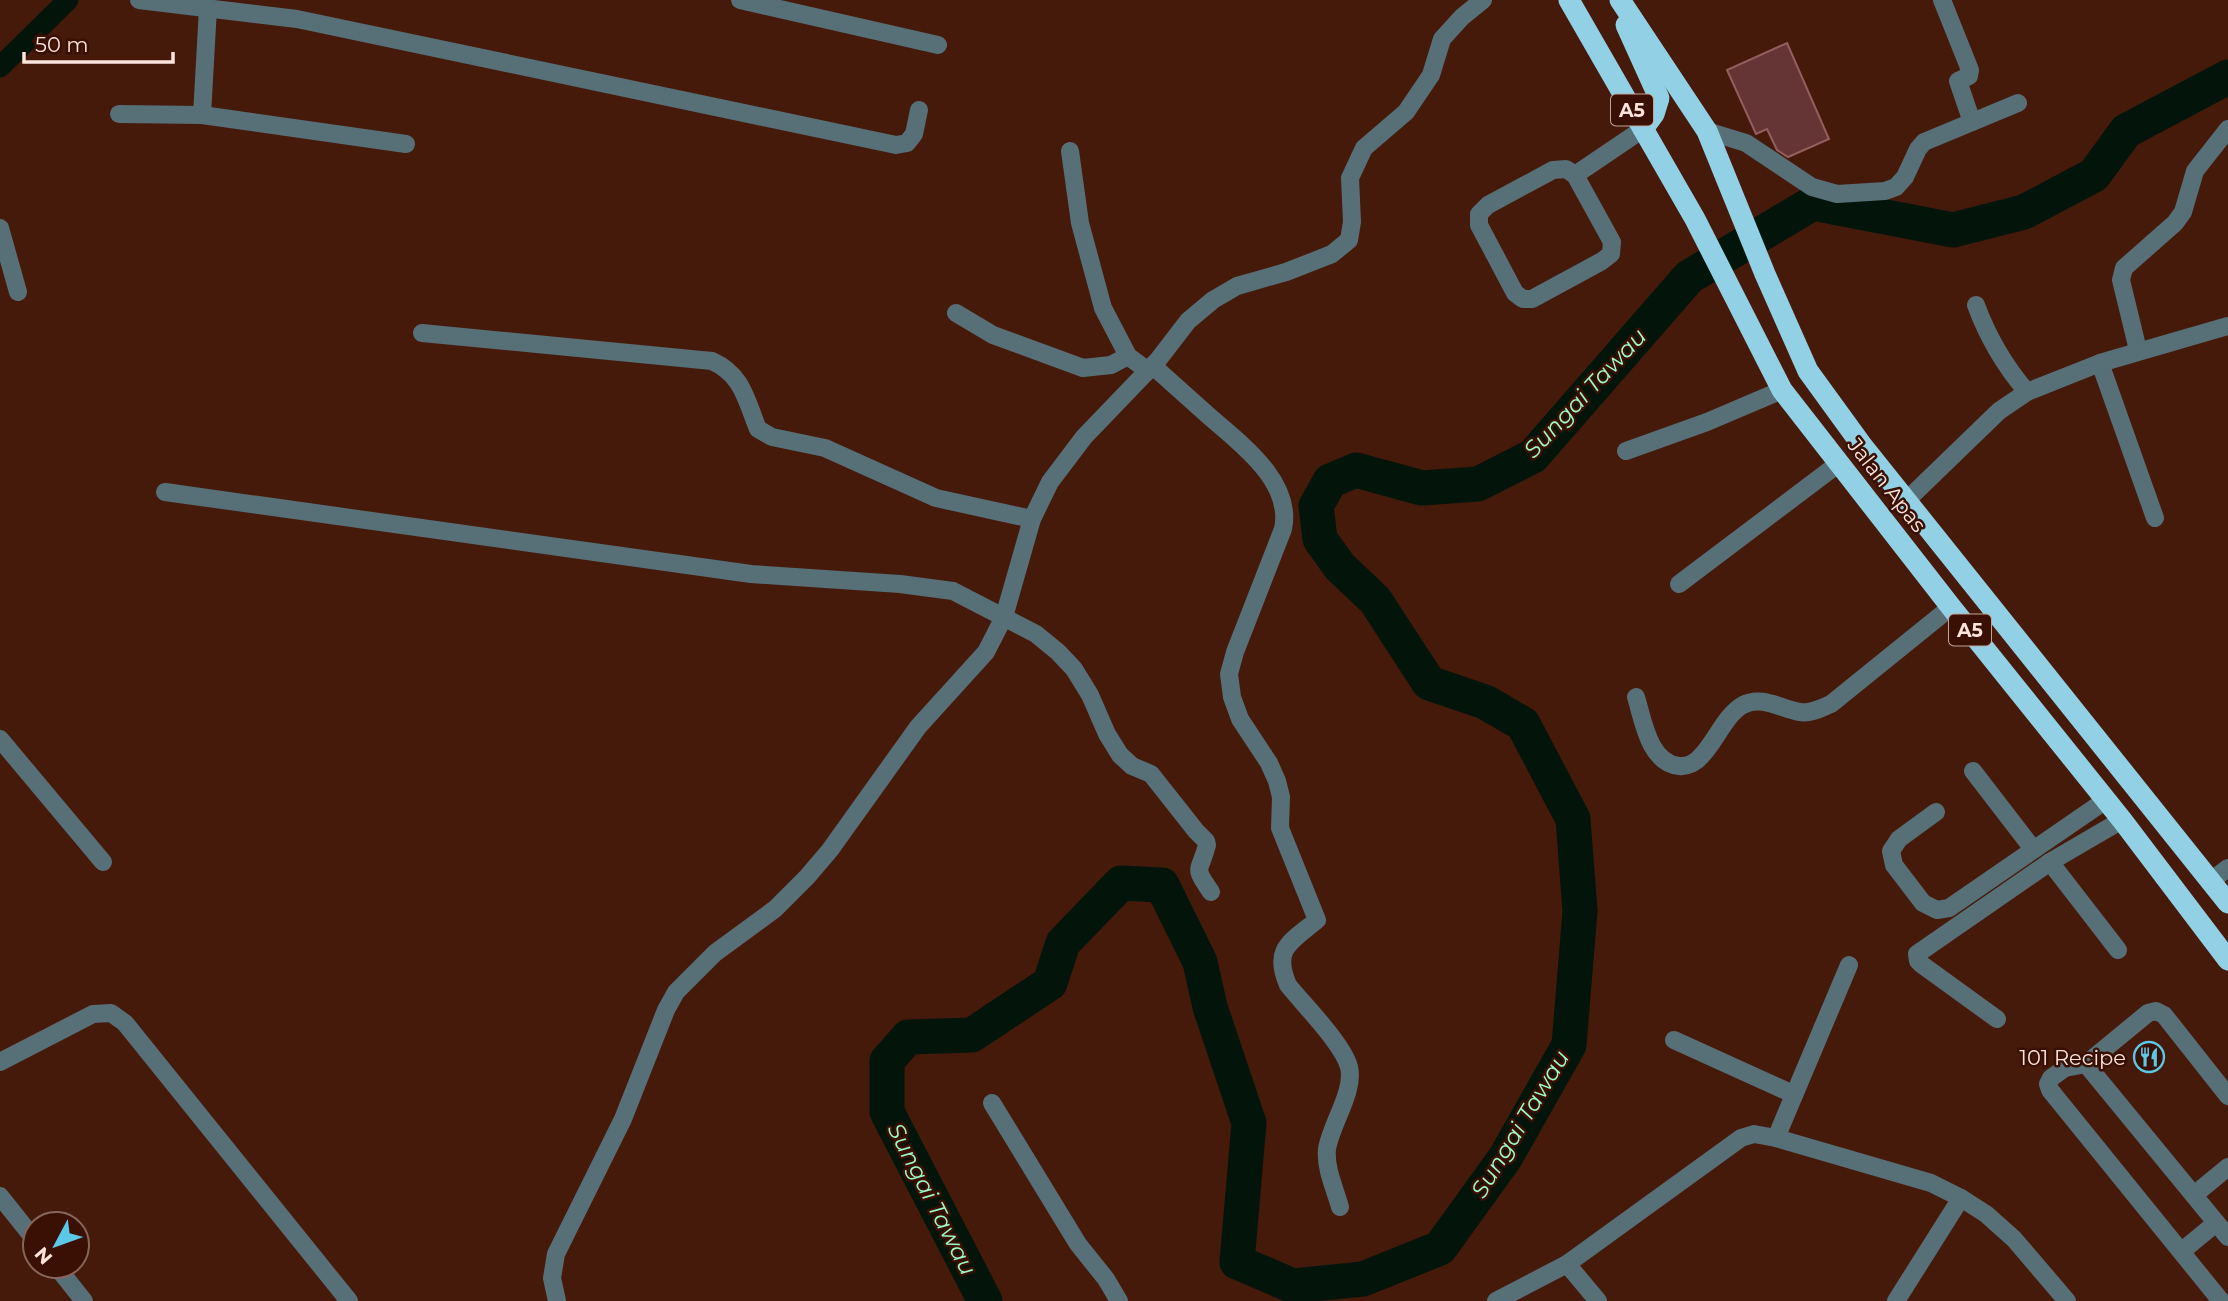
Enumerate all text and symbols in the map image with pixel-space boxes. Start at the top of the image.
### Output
scale bar [24,21,173,65]
text: 50 m [35,32,89,57]
road number: A5 [1611,94,1653,125]
water label: Sungai Tawau [1518,322,1652,464]
street label: Jalan Apas [1842,432,1931,537]
road number: A5 [1949,614,1991,646]
restaurant icon: 101 Recipe [2132,1040,2166,1074]
water label: Sungai Tawau [1465,1045,1575,1203]
place label: 101 Recipe [2019,1045,2126,1070]
water label: Sungai Tawau [882,1118,982,1280]
north arrow [21,1210,91,1280]
text: N [30,1242,57,1269]

